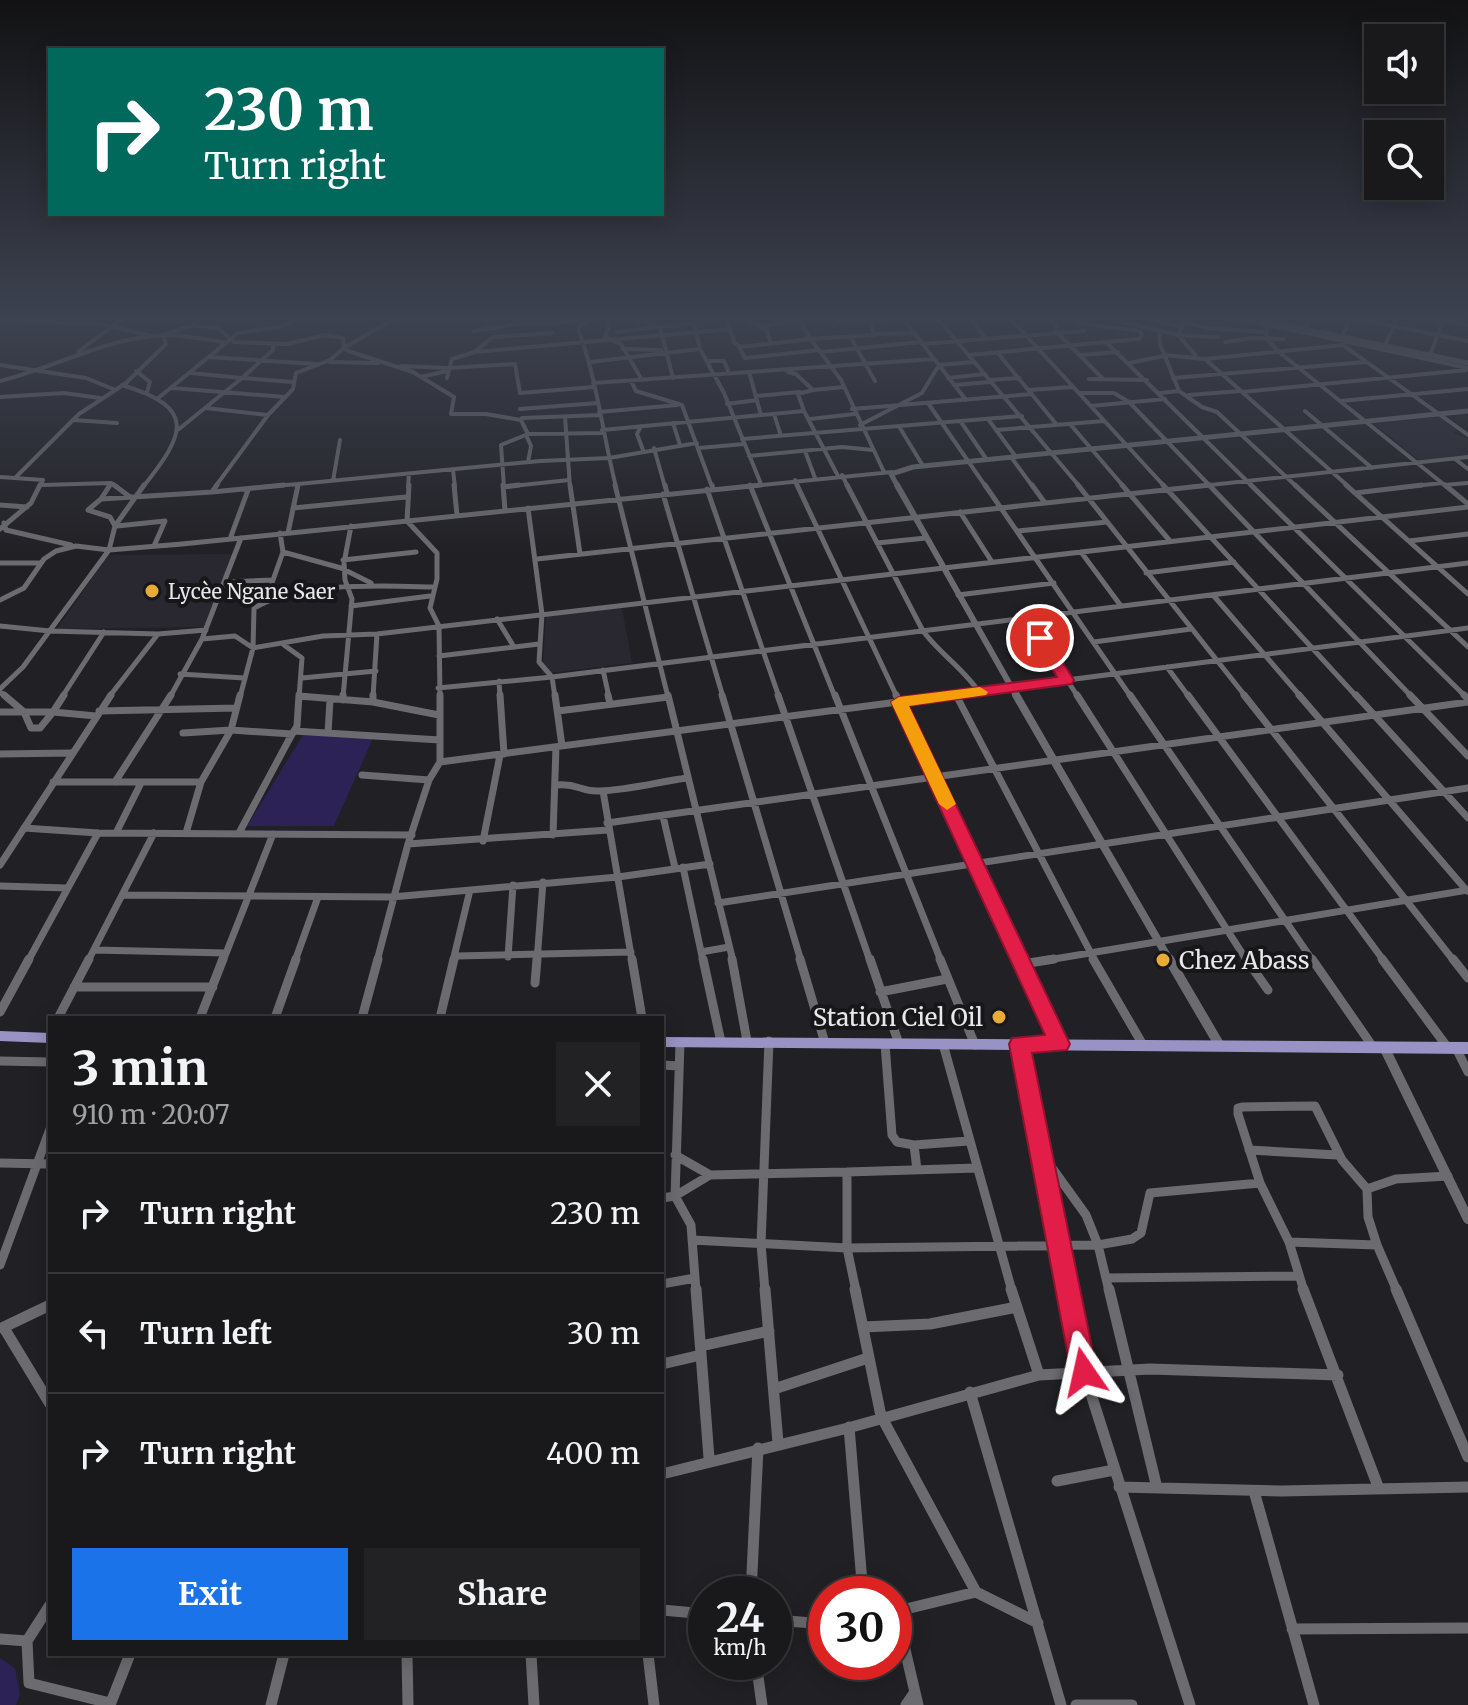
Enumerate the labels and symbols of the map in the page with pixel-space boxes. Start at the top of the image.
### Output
place label: Lycèe Ngane Saer [168,579,335,604]
marker: Lycèe Ngane Saer [143,582,161,600]
pin [1006,604,1074,672]
place label: Chez Abass [1179,945,1310,976]
marker: Chez Abass [1154,951,1172,969]
place label: Station Ciel Oil [813,1002,983,1033]
marker: Station Ciel Oil [990,1008,1008,1026]
position arrow [1042,1330,1126,1414]
speed limit sign: 30 [808,1576,912,1680]

